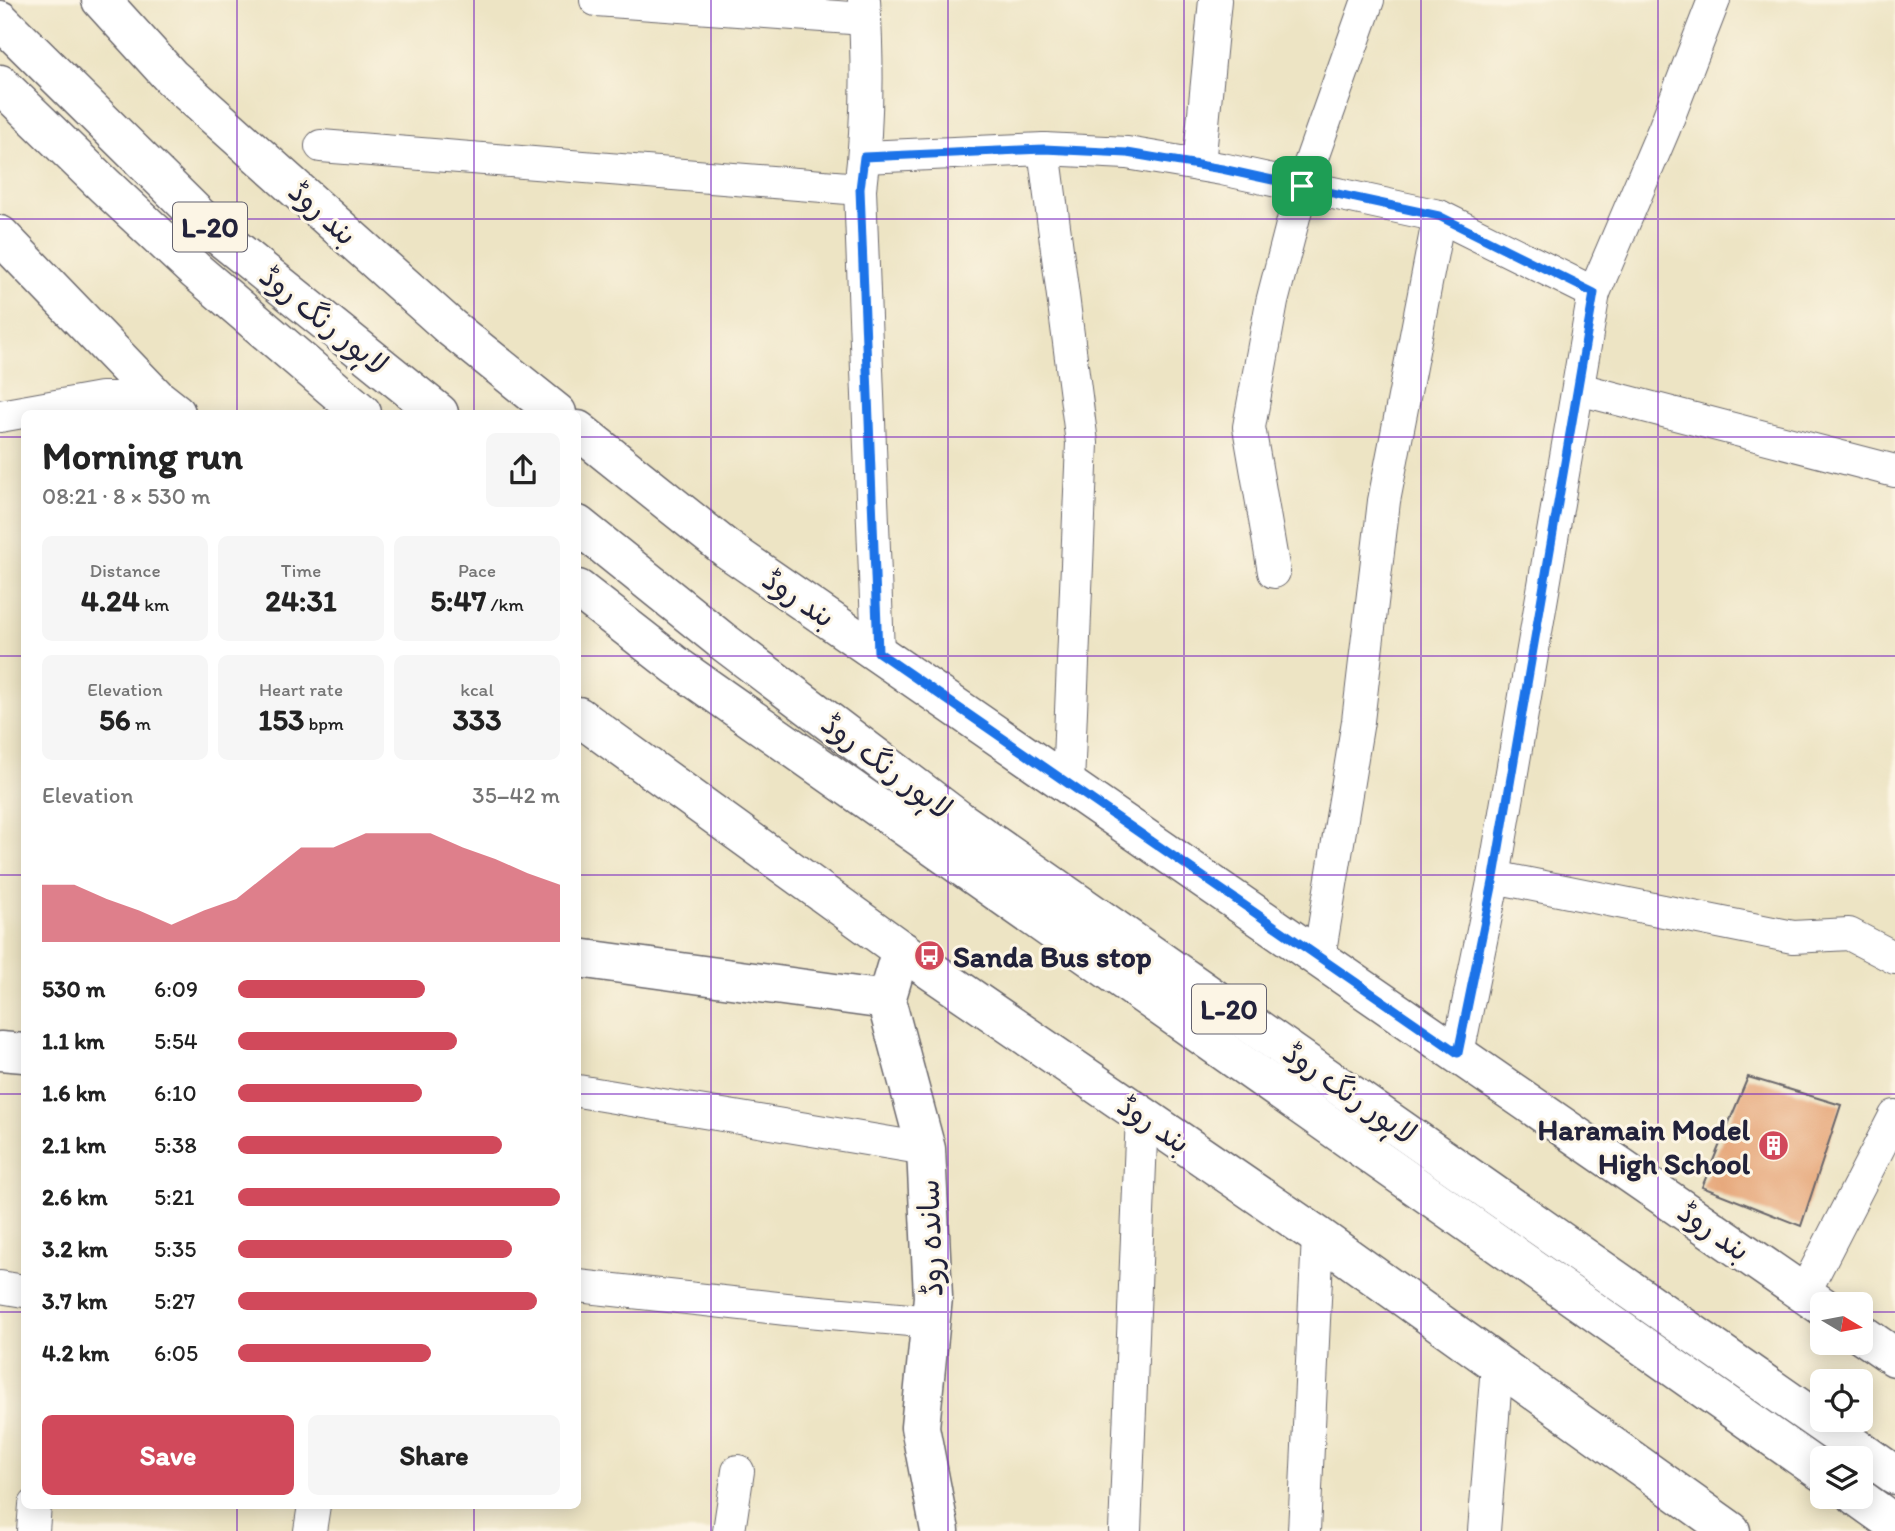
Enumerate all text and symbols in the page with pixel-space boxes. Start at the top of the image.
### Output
pin [1272,156,1332,216]
icon: arrive [1283,167,1321,205]
street label: بند روڈ [281,173,365,253]
road number: L-20 [173,202,247,252]
street label: لاہور رنگ روڈ [250,257,395,386]
text: Morning run [42,433,243,479]
button: share [486,433,560,507]
text: 08:21 · 8 × 530 m [42,482,211,510]
text: Distance [89,559,161,582]
text: Time [281,559,321,582]
text: Pace [458,559,496,582]
street label: بند روڈ [756,560,842,636]
text: 4.24 [81,582,140,619]
text: 24:31 [265,582,337,619]
text: 5:47 [430,582,486,619]
text: km [140,593,169,616]
text: /km [486,593,524,616]
text: Elevation [87,678,163,701]
text: Heart rate [259,678,343,701]
text: kcal [460,678,494,701]
text: 56 [99,701,131,738]
text: 153 [258,701,304,738]
text: 333 [452,701,502,738]
street label: لاہور رنگ روڈ [812,705,960,830]
text: m [131,712,151,735]
text: bpm [304,712,344,735]
text: Elevation [42,781,133,809]
text: 35–42 m [472,781,560,809]
place label: Sanda Bus stop [953,938,1152,975]
bus stop icon: Sanda Bus stop [913,939,947,973]
text: 530 m [42,975,105,1003]
text: 6:09 [154,975,198,1003]
road number: L-20 [1192,984,1266,1034]
text: 1.1 km [42,1027,105,1055]
text: 5:54 [154,1027,198,1055]
street label: لاہور رنگ روڈ [1274,1034,1424,1155]
text: 1.6 km [42,1079,106,1107]
text: 6:10 [154,1079,197,1107]
street label: بند روڈ [1111,1086,1197,1162]
place label: Haramain Model High School [1537,1111,1751,1182]
building icon: Haramain Model High School [1756,1129,1790,1163]
text: 2.1 km [42,1131,106,1159]
text: 5:38 [154,1131,197,1159]
street label: ساندہ روڈ [909,1179,951,1297]
text: 2.6 km [42,1183,108,1211]
text: 5:21 [154,1183,194,1211]
street label: بند روڈ [1671,1193,1757,1269]
text: 3.2 km [42,1235,108,1263]
text: 5:35 [154,1235,196,1263]
text: 3.7 km [42,1287,107,1315]
text: 5:27 [154,1287,195,1315]
north arrow [1810,1292,1872,1354]
map controls [1810,1292,1873,1509]
text: 4.2 km [42,1339,109,1367]
text: 6:05 [154,1339,198,1367]
button: locate [1810,1369,1873,1432]
button: Save [42,1415,294,1495]
button: Share [308,1415,560,1495]
button: layers [1810,1446,1873,1509]

